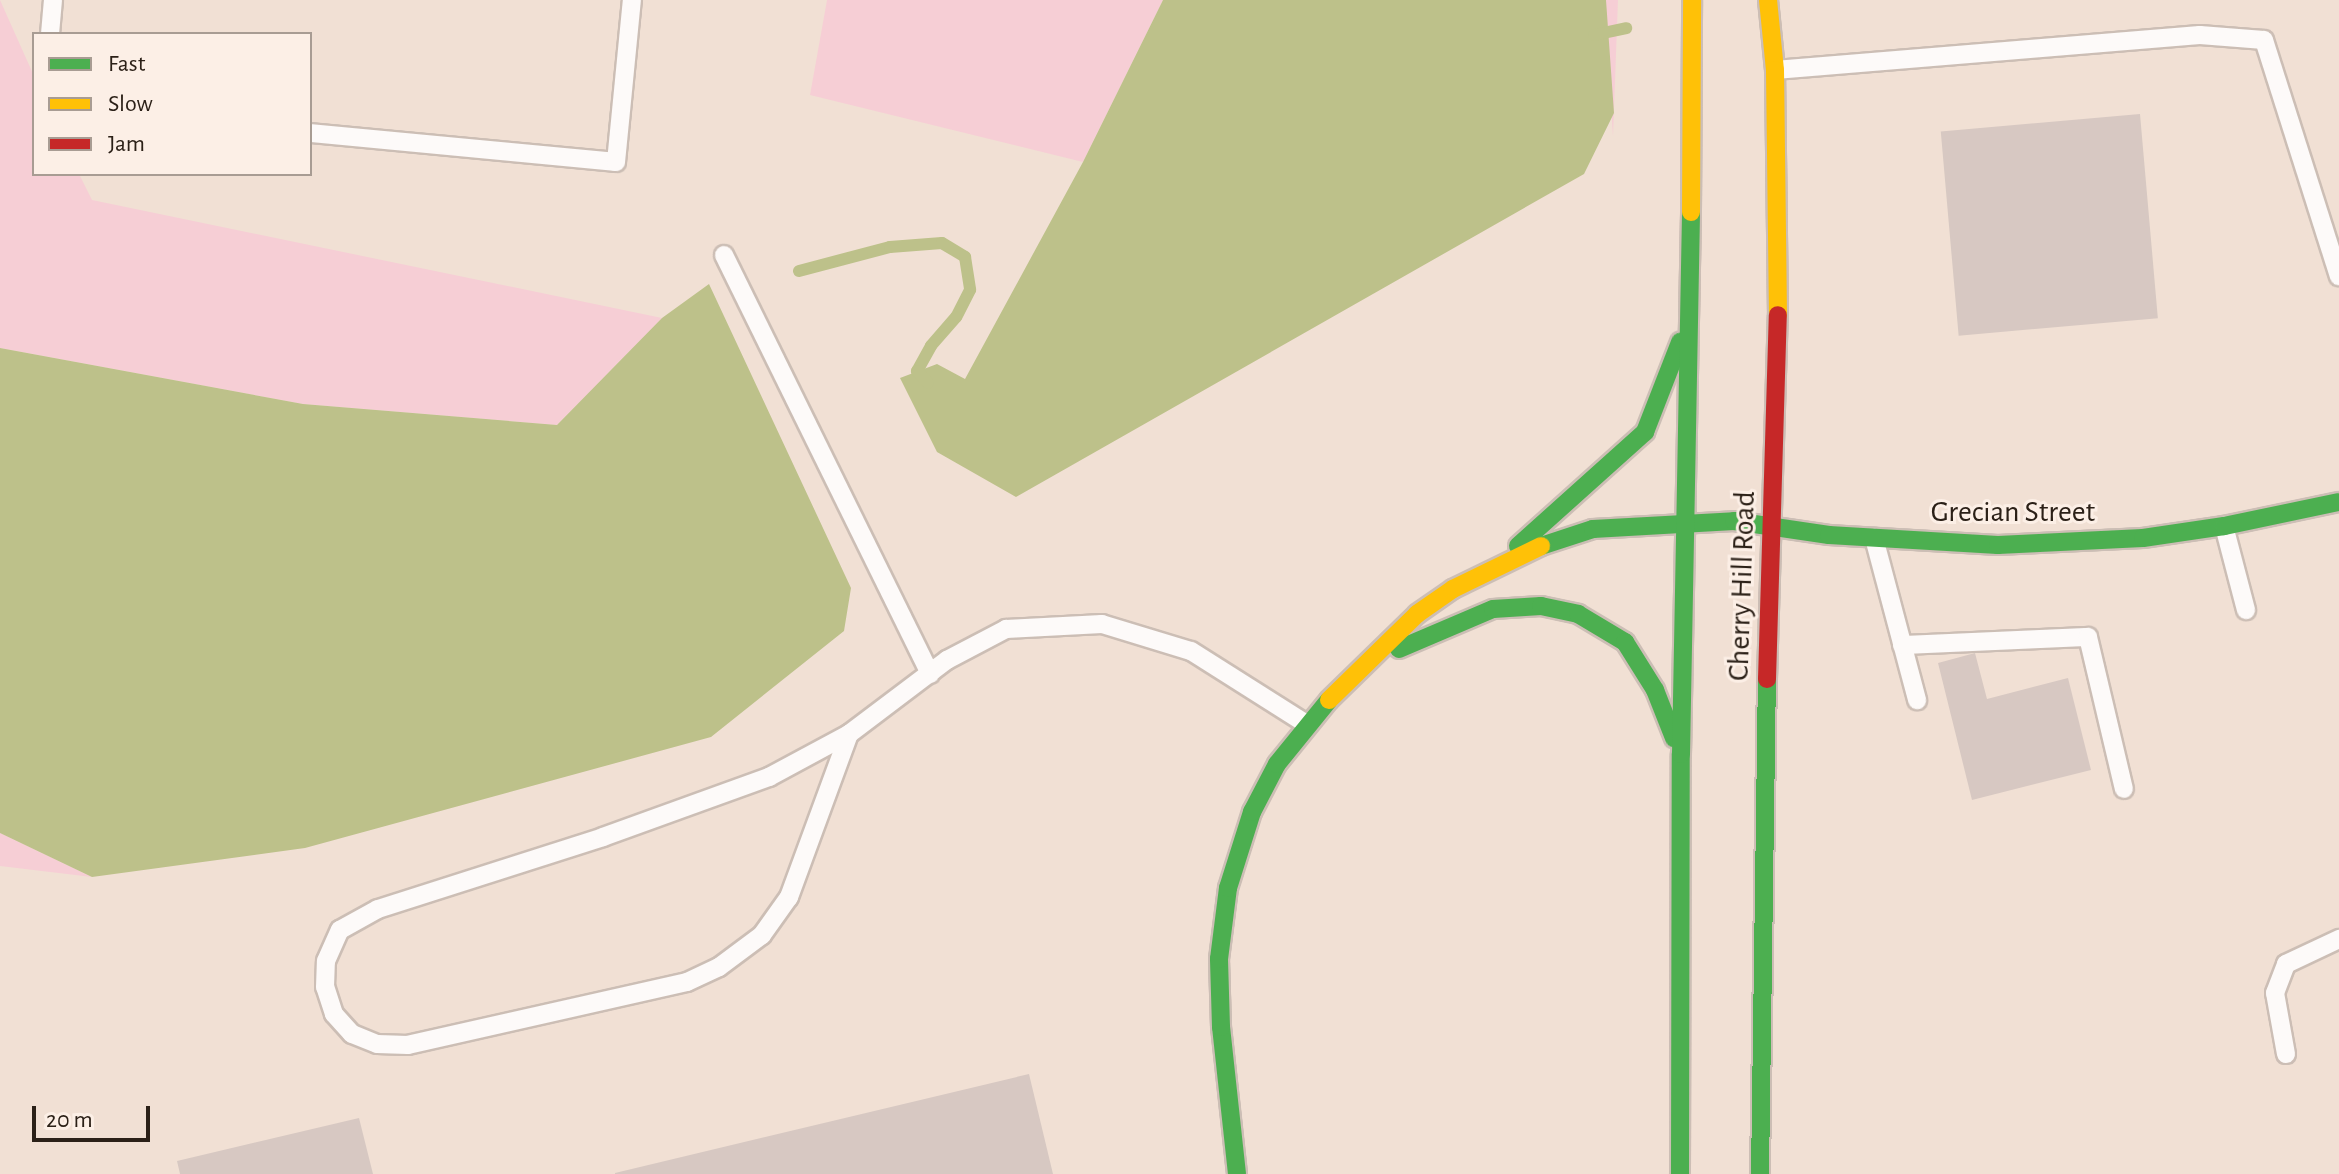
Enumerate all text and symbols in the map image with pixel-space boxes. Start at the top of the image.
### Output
legend [32,32,312,176]
text: Fast [108,52,145,76]
text: Slow [108,92,153,116]
text: Jam [108,132,145,156]
street label: Cherry Hill Road [1721,491,1763,681]
street label: Grecian Street [1931,494,2095,530]
scale bar [36,1090,154,1140]
text: 20 m [46,1108,93,1132]

